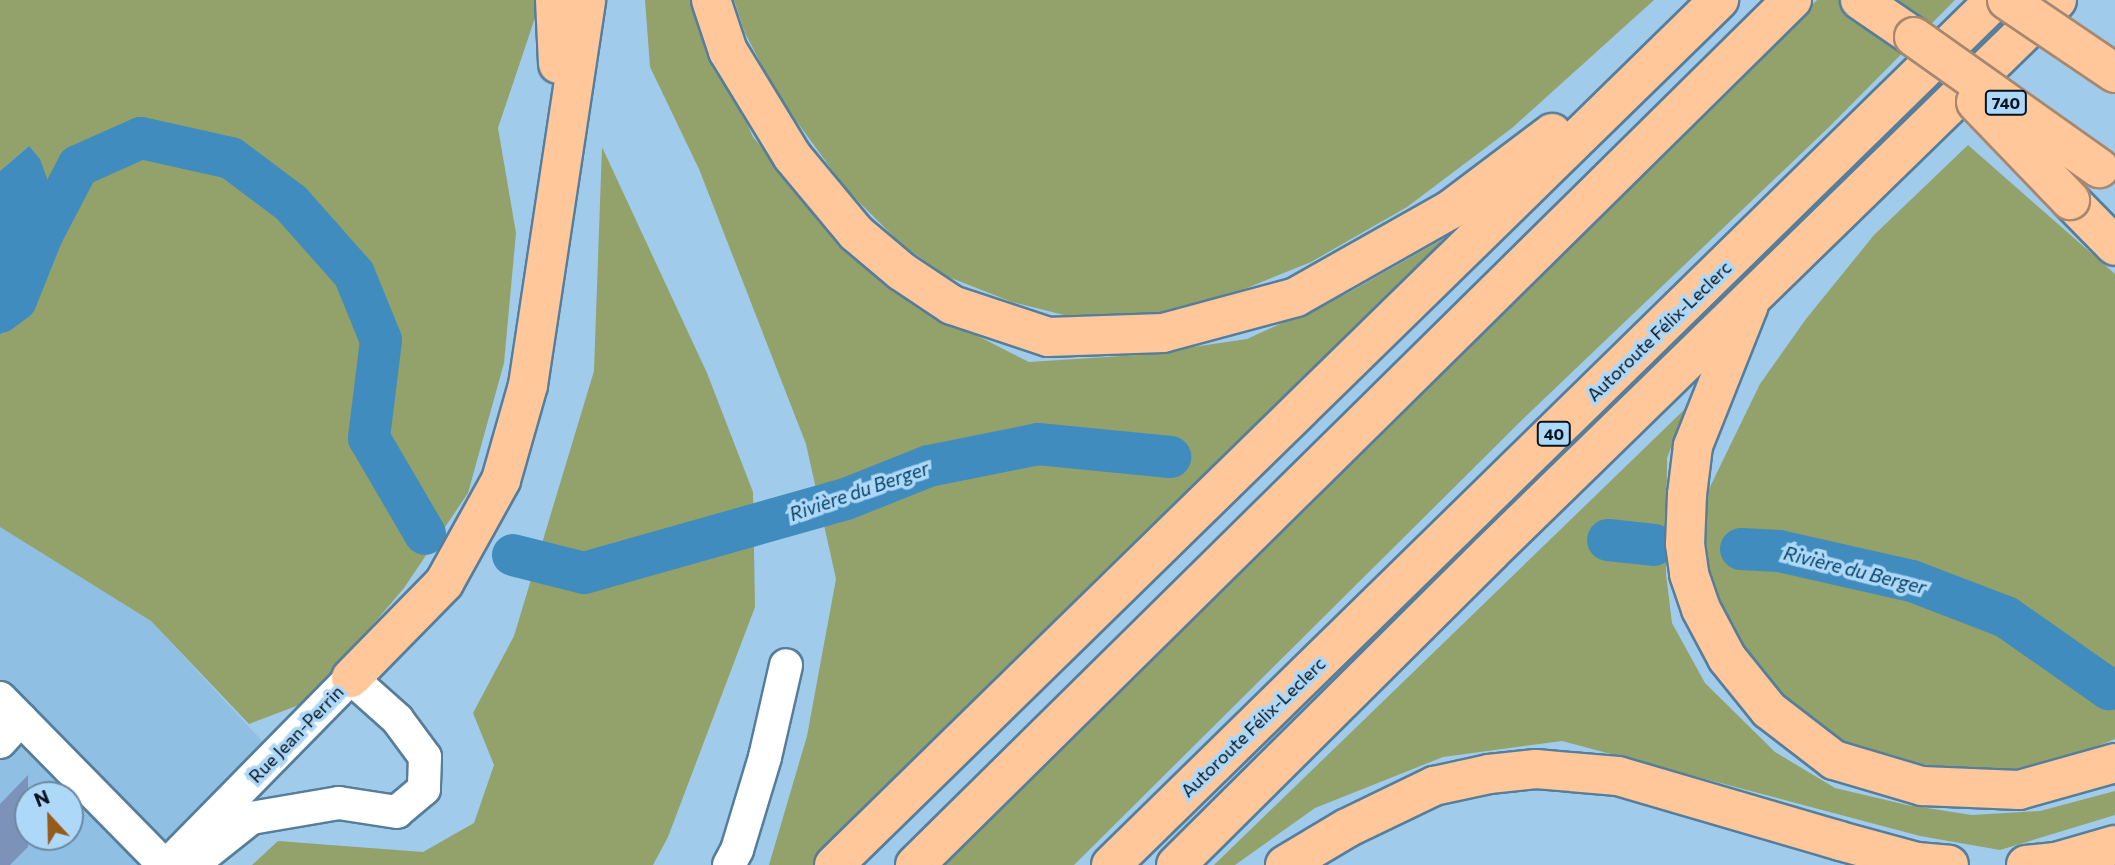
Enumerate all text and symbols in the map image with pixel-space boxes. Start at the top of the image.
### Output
road number: 740 [1983,90,2029,116]
street label: Autoroute Félix-Leclerc [1582,256,1736,406]
road number: 40 [1536,422,1572,446]
water label: Rivière du Berger [786,456,932,526]
water label: Rivière du Berger [1781,541,1929,599]
street label: Autoroute Félix-Leclerc [1176,652,1330,802]
street label: Rue Jean-Perrin [244,681,348,787]
north arrow [14,781,84,851]
text: N [31,785,53,811]

